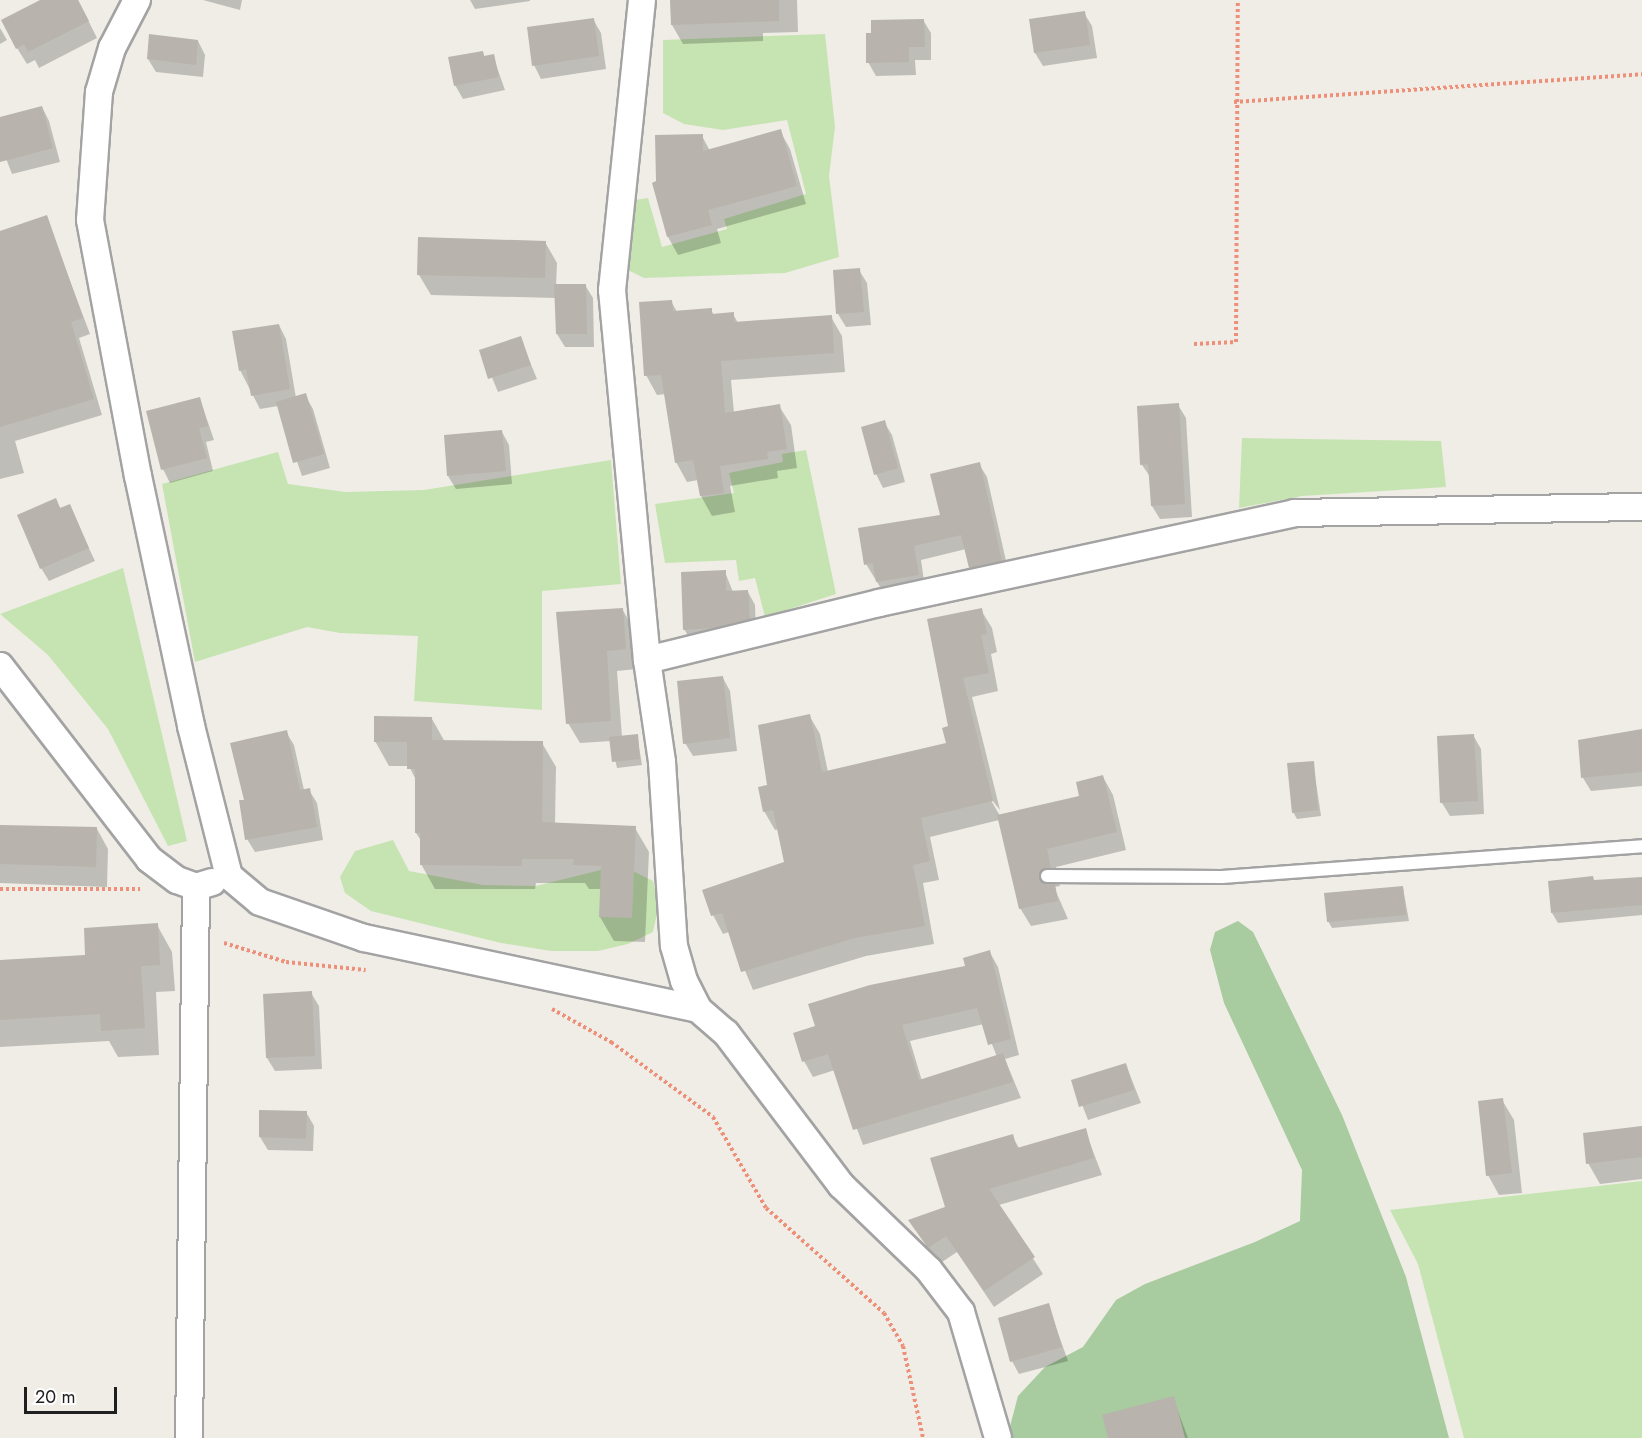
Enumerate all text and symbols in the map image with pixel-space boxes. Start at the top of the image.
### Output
scale bar [27,1375,120,1413]
text: 20 m [35,1384,75,1410]

